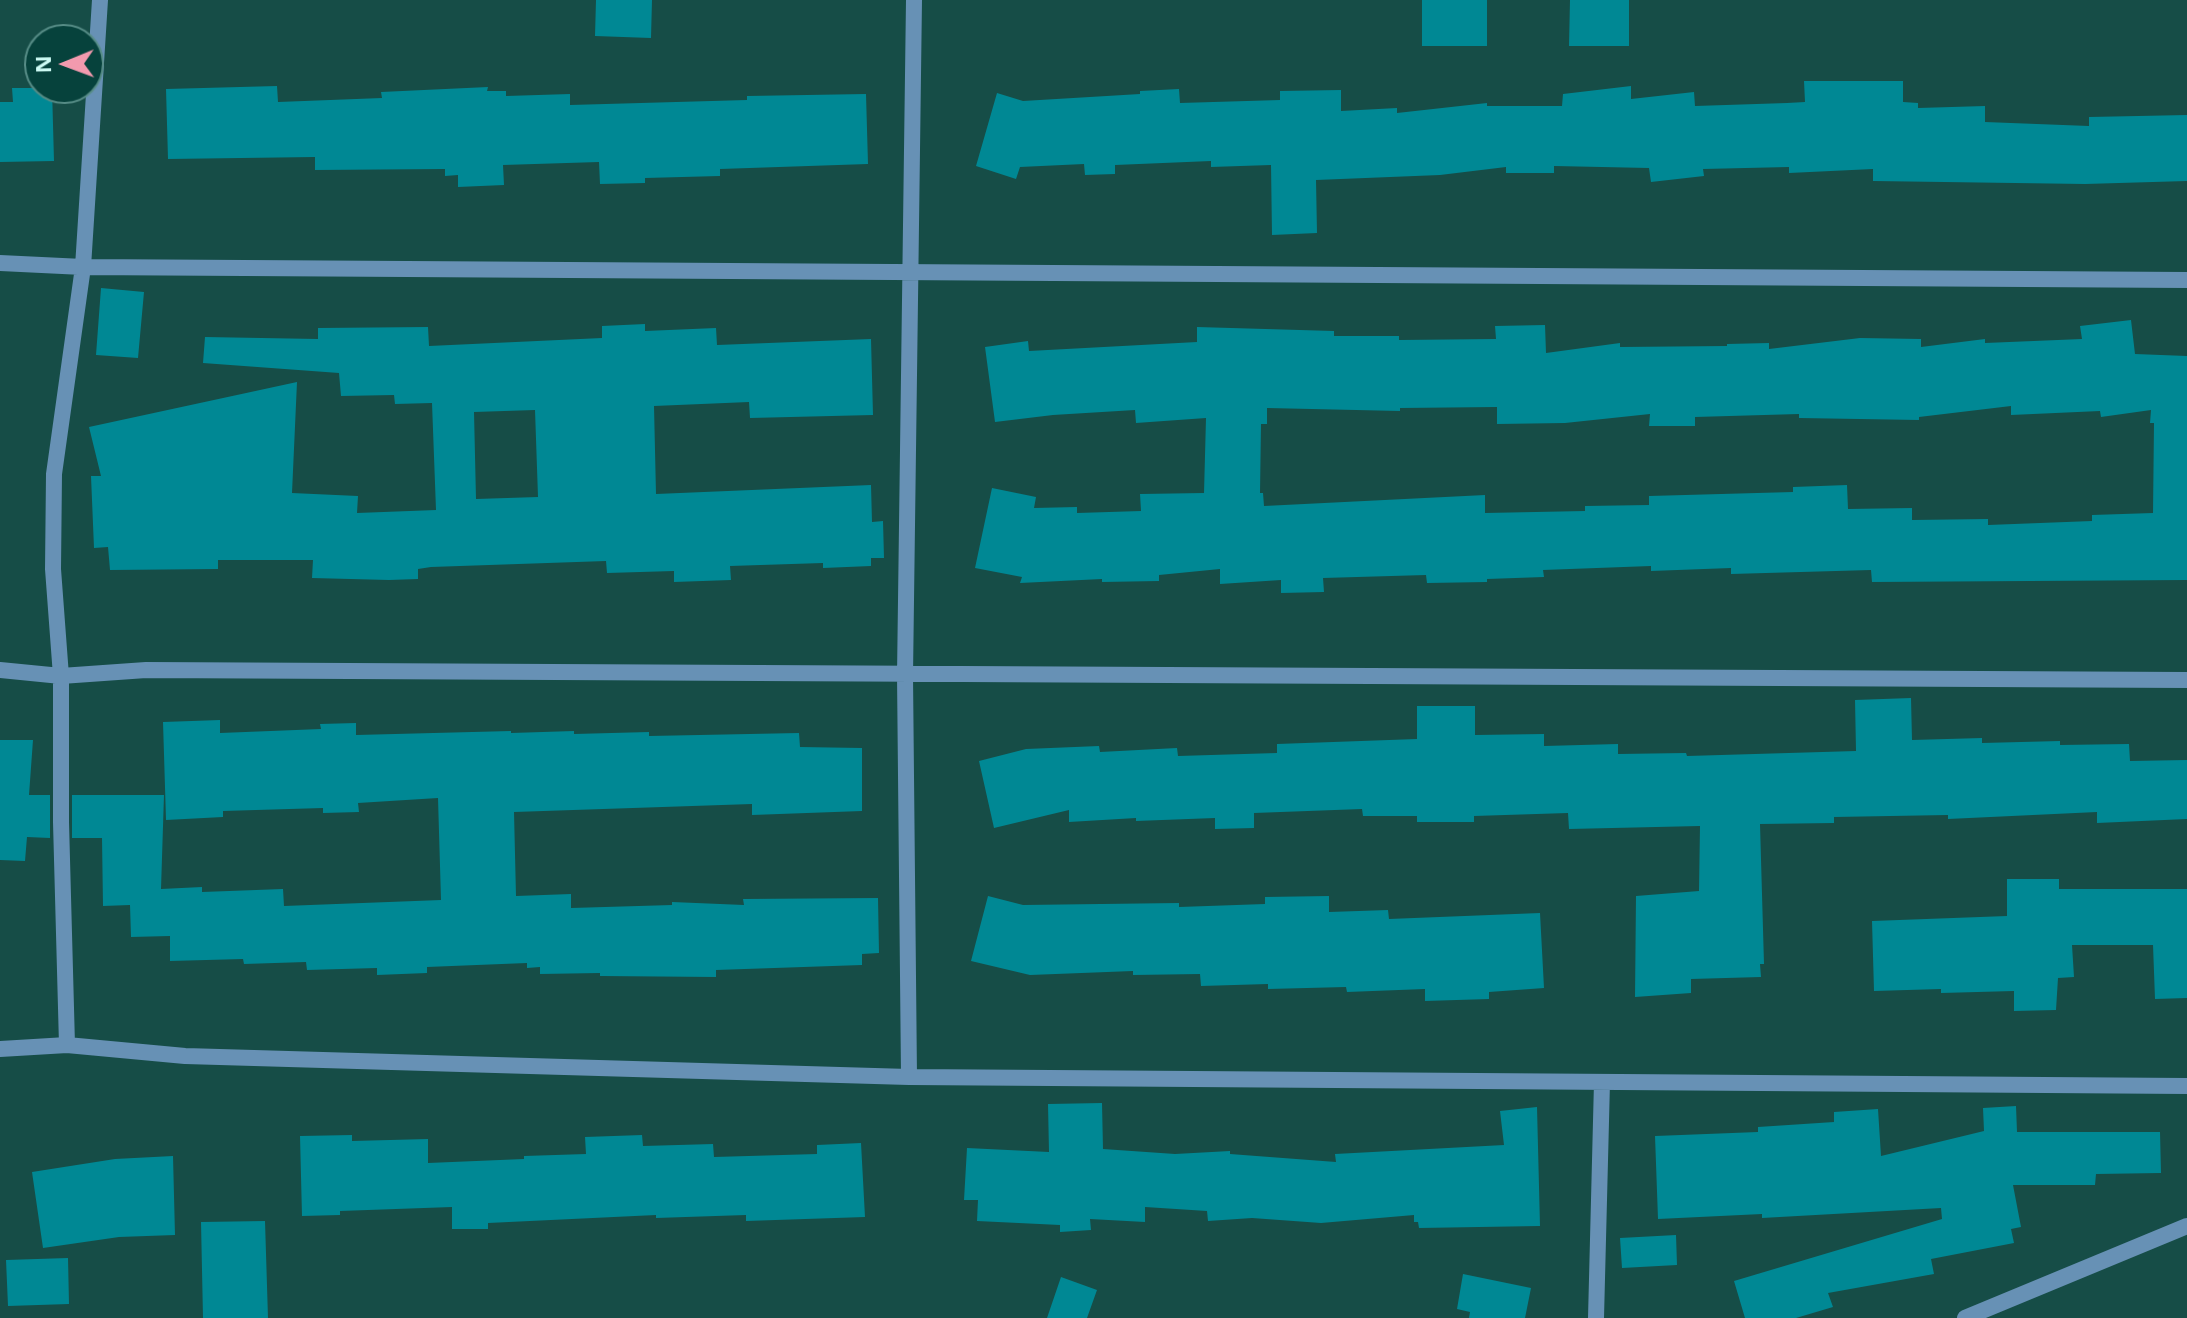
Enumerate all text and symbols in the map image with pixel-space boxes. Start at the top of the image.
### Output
north arrow [24,24,104,104]
text: N [27,55,57,74]

